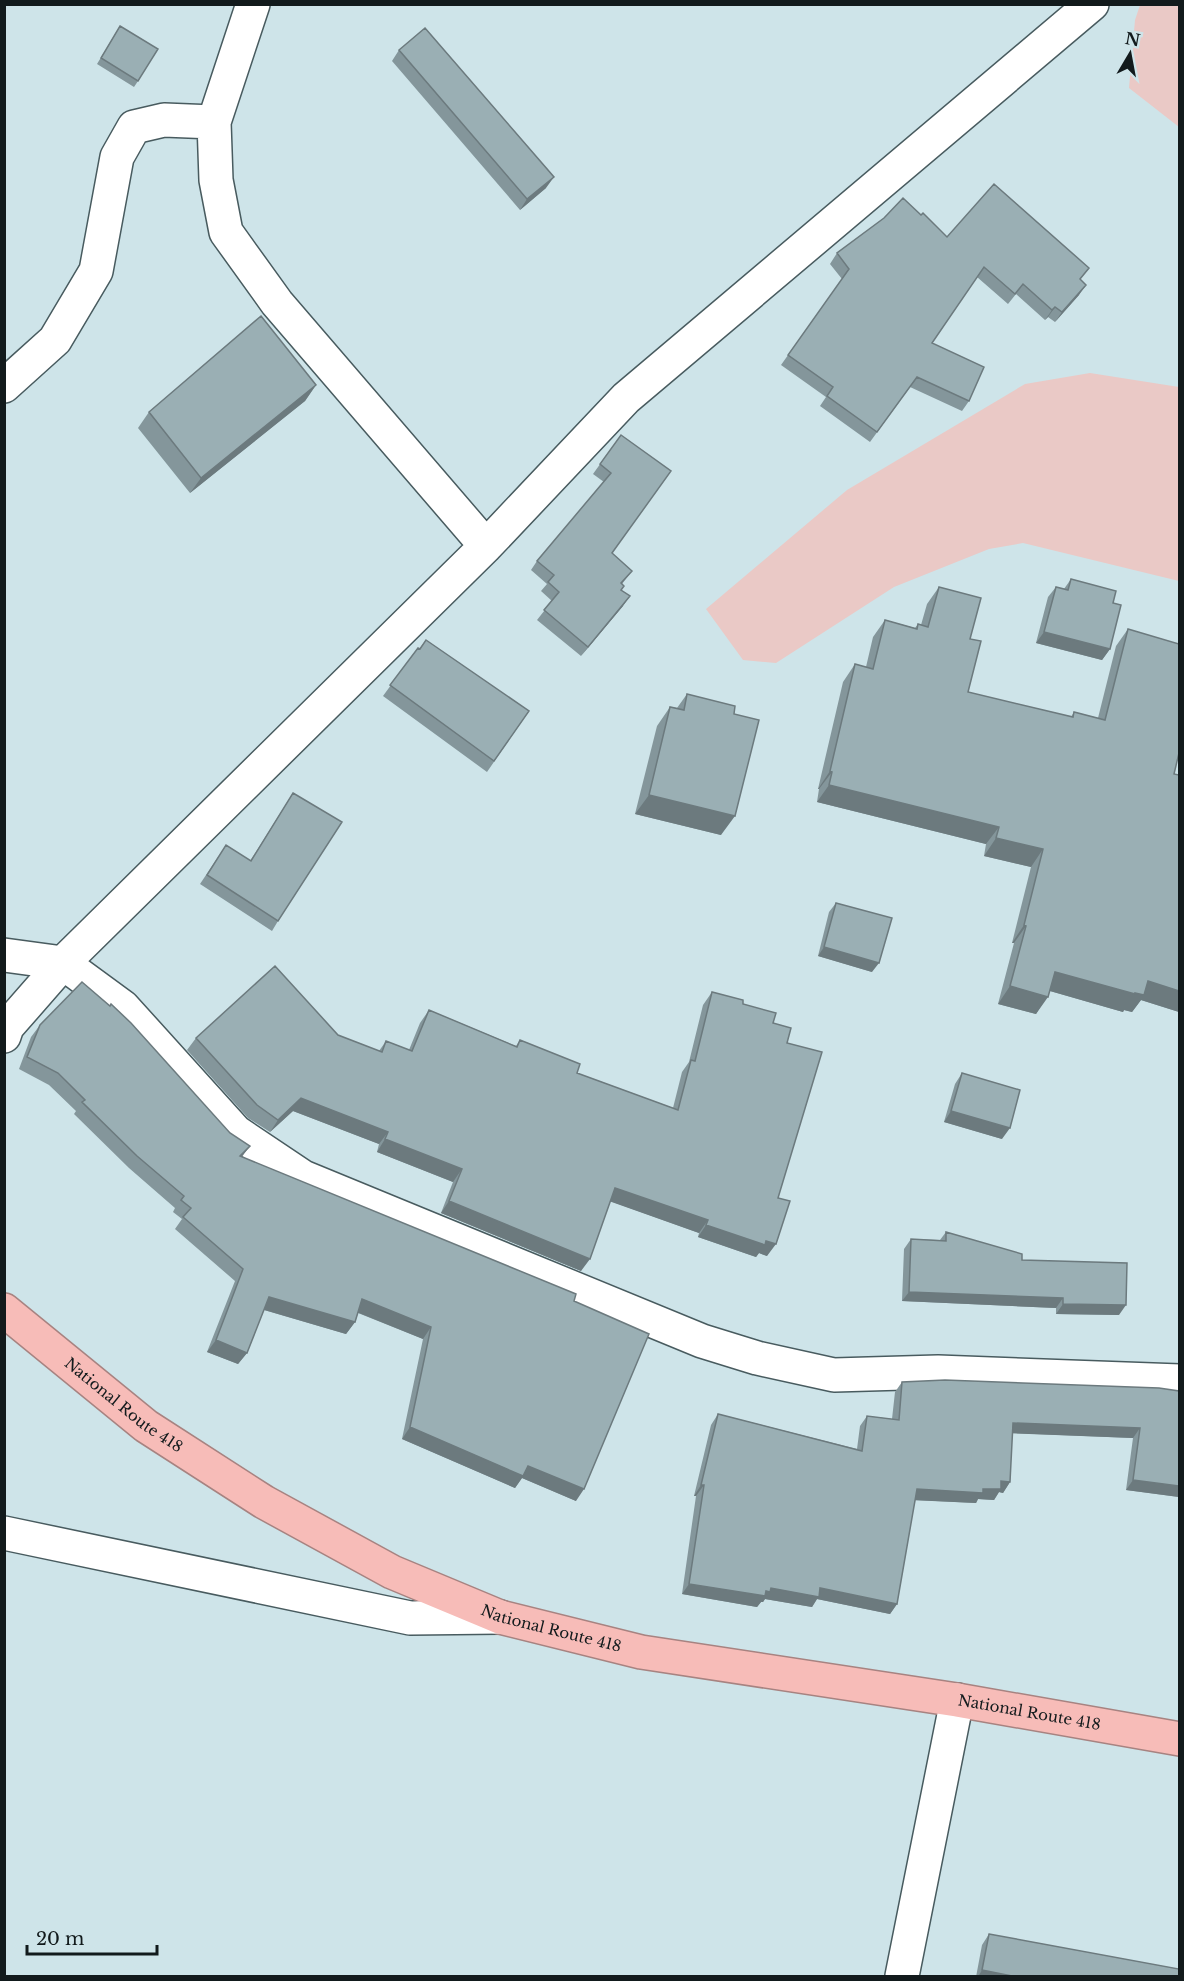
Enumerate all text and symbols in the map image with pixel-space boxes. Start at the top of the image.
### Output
north arrow [1100,24,1160,84]
text: N [1123,28,1142,50]
street label: National Route 418 [61,1353,187,1456]
street label: National Route 418 [478,1600,623,1656]
street label: National Route 418 [957,1690,1102,1734]
scale bar [27,1918,158,1956]
text: 20 m [36,1928,84,1950]

